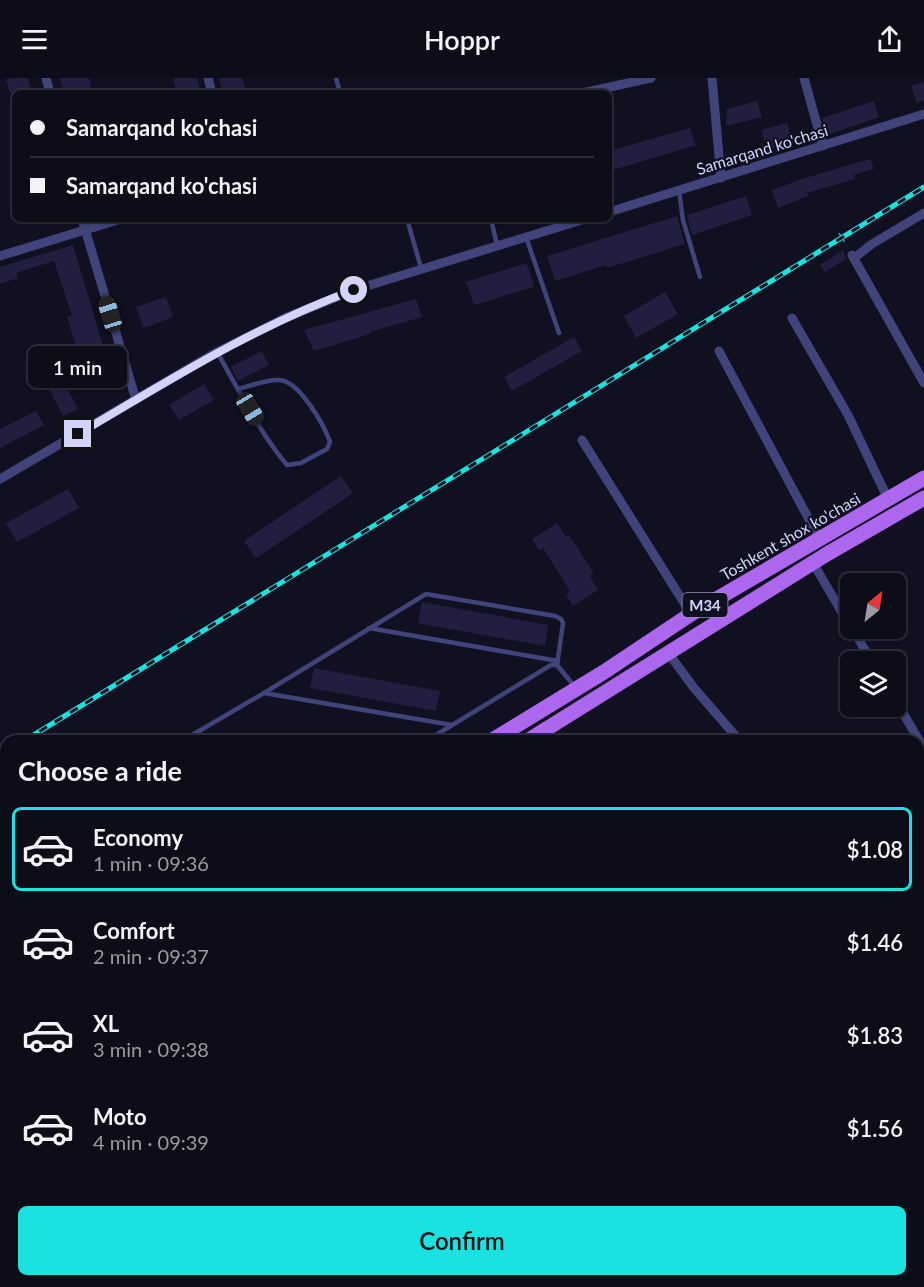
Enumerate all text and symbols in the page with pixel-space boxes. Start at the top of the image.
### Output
icon: menu [18,23,51,56]
text: Hoppr [424,23,500,56]
icon: share [873,23,906,56]
text: Samarqand ko'chasi [66,114,257,141]
street label: Samarqand ko'chasi [694,120,830,178]
text: Samarqand ko'chasi [66,172,257,199]
route start [340,276,367,303]
car [96,294,124,334]
callout: 1 min [28,347,128,389]
text: 1 min [53,355,102,379]
car [233,389,267,429]
route end [64,420,91,447]
street label: Toshkent shox ko'chasi [717,488,863,584]
north arrow [840,573,906,639]
map controls [840,573,906,717]
road number: M34 [682,593,728,617]
button: layers [840,651,906,717]
text: Choose a ride [18,754,182,787]
icon: car [21,822,75,876]
text: Economy [93,824,183,851]
text: $1.08 [847,836,903,863]
text: 1 min · 09:36 [93,851,209,875]
icon: car [21,915,75,969]
text: Comfort [93,917,175,944]
text: $1.46 [847,929,903,956]
text: 2 min · 09:37 [93,944,209,968]
icon: car [21,1008,75,1062]
text: XL [93,1010,119,1037]
text: $1.83 [847,1022,903,1049]
text: 3 min · 09:38 [93,1037,209,1061]
icon: car [21,1101,75,1155]
text: Moto [93,1103,147,1130]
text: $1.56 [847,1115,903,1142]
text: 4 min · 09:39 [93,1130,209,1154]
button: Confirm [18,1206,906,1275]

